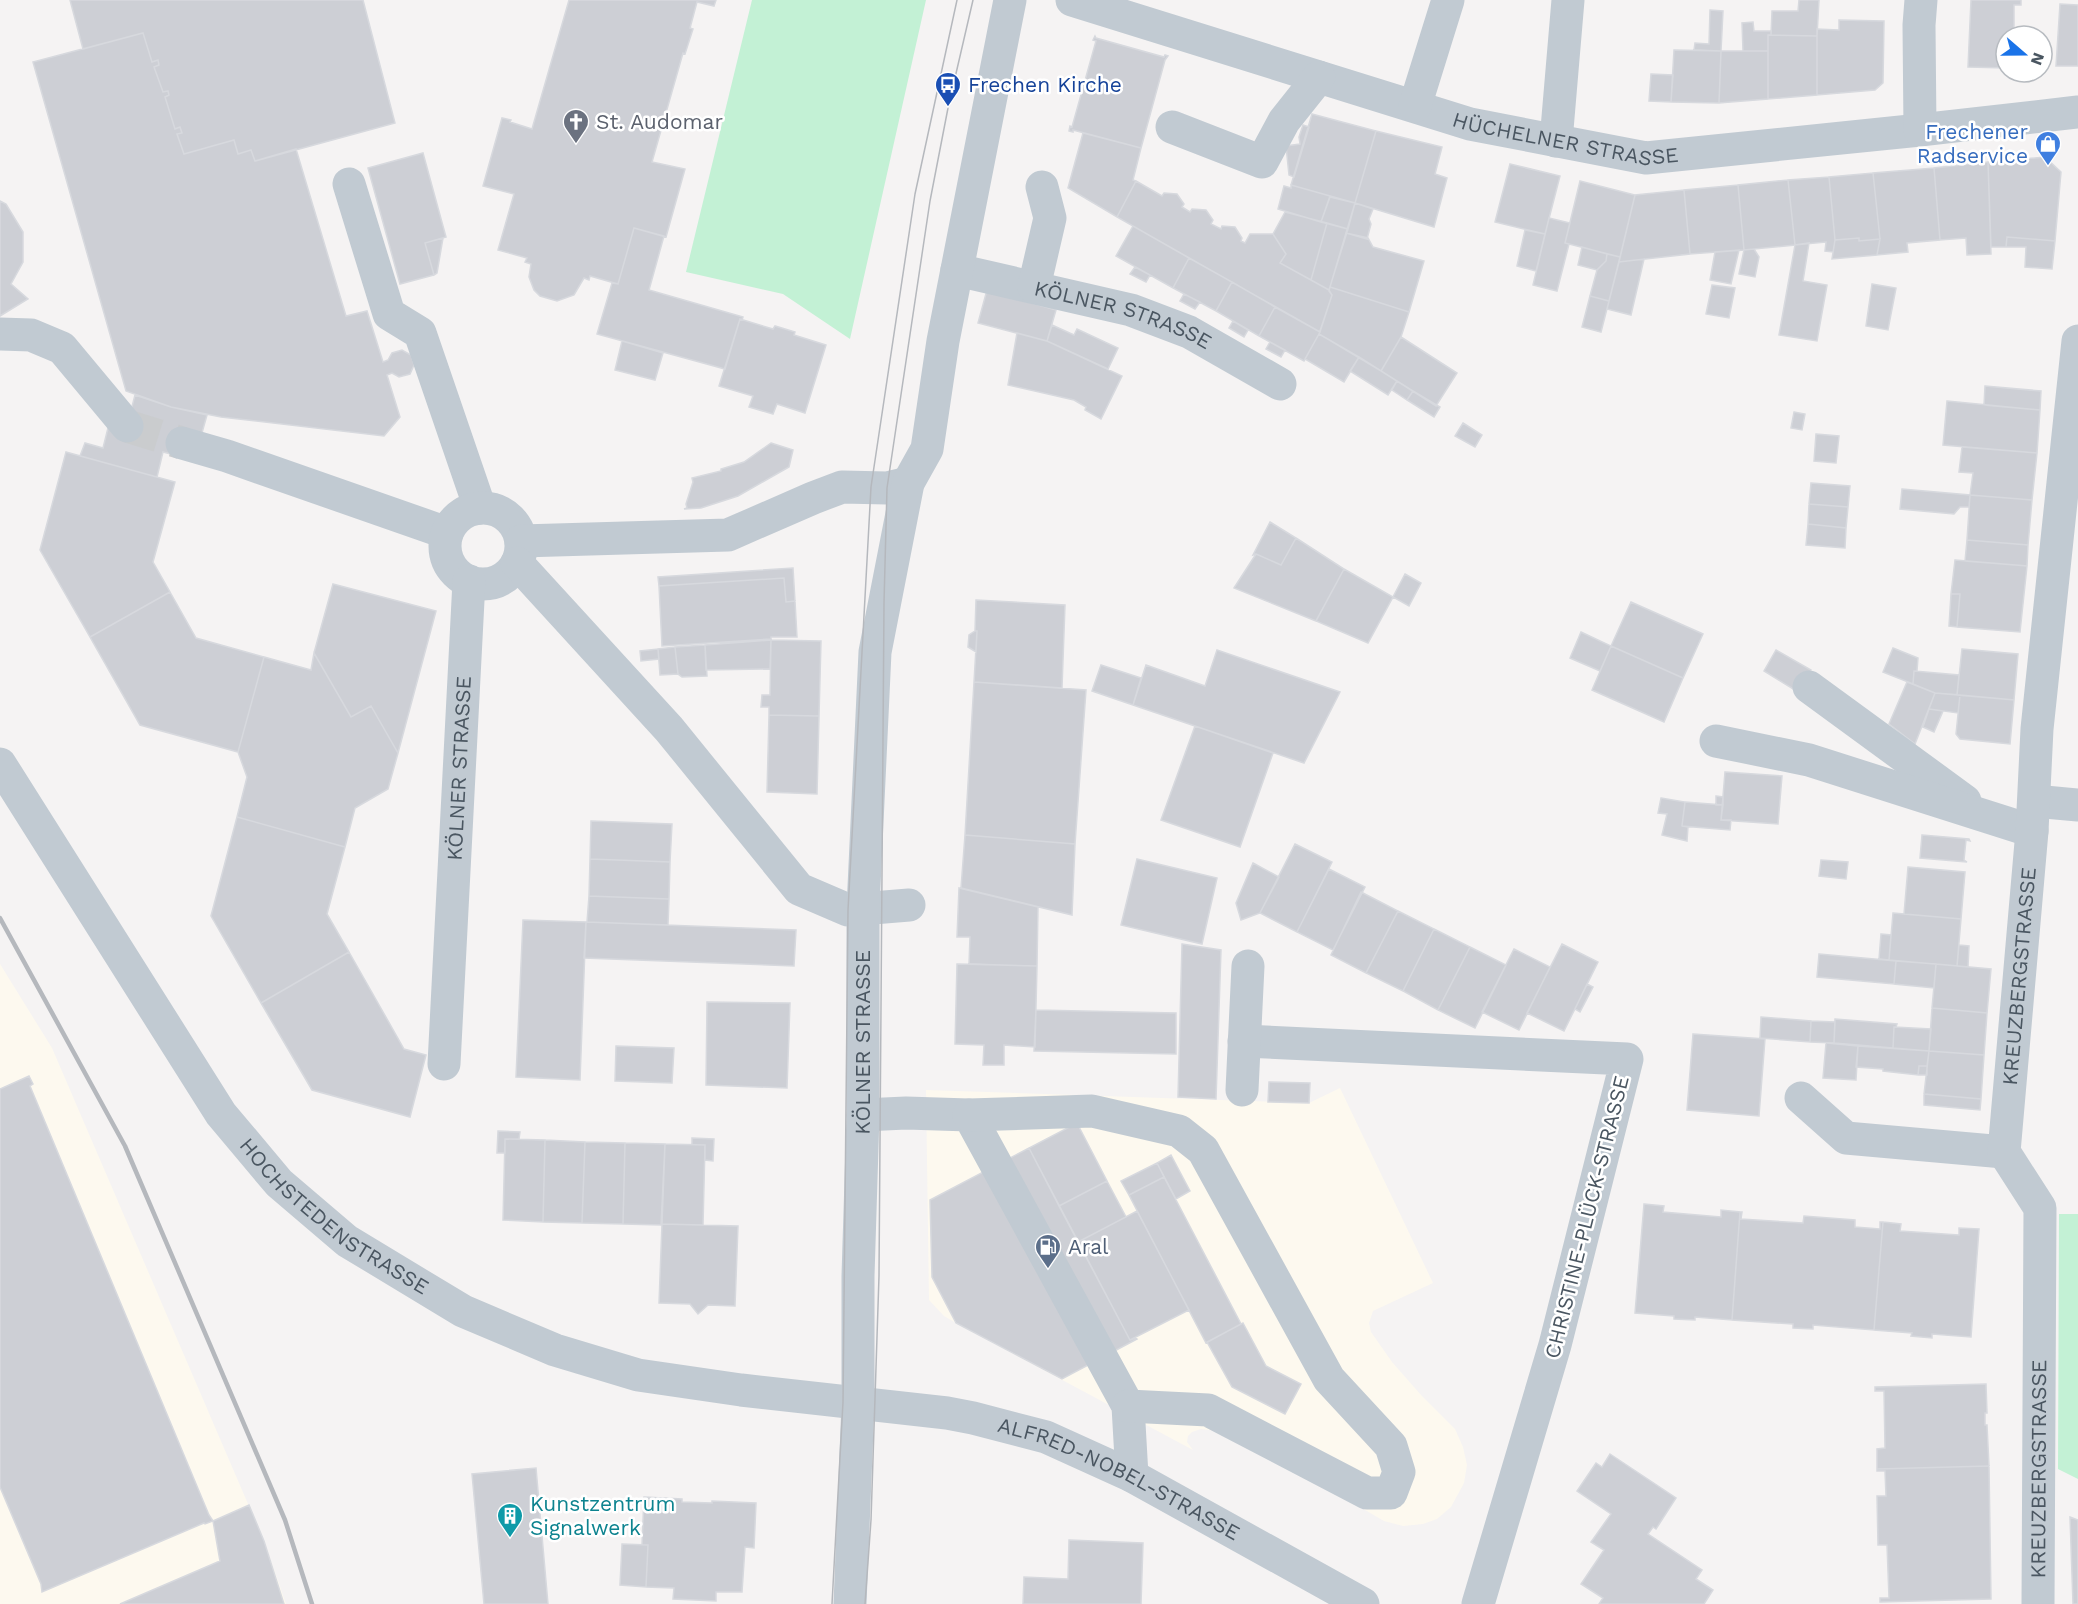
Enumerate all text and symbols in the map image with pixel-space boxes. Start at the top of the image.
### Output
north arrow [1994,24,2054,84]
text: N [2027,50,2049,68]
bus stop icon: Frechen Kirche [933,70,963,108]
place label: Frechen Kirche [968,72,1122,97]
street label: HÜCHELNER STRASSE [1450,106,1680,171]
church icon: St. Audomar [561,107,591,145]
place label: St. Audomar [596,109,723,134]
place label: Frechener Radservice [1917,119,2028,168]
shop icon: Frechener Radservice [2033,129,2063,167]
street label: KÖLNER STRASSE [1032,275,1216,354]
street label: KÖLNER STRASSE [442,675,476,861]
street label: KREUZBERGSTRASSE [1997,866,2041,1086]
street label: KÖLNER STRASSE [849,950,875,1135]
street label: CHRISTINE-PLÜCK-STRASSE [1539,1073,1634,1361]
street label: HOCHSTEDENSTRASSE [235,1133,434,1299]
fuel station icon: Aral [1033,1232,1063,1270]
place label: Aral [1068,1234,1109,1259]
street label: KREUZBERGSTRASSE [2025,1359,2051,1579]
street label: ALFRED-NOBEL-STRASSE [995,1412,1244,1545]
place label: Kunstzentrum Signalwerk [530,1491,675,1540]
building icon: Kunstzentrum Signalwerk [495,1501,525,1539]

